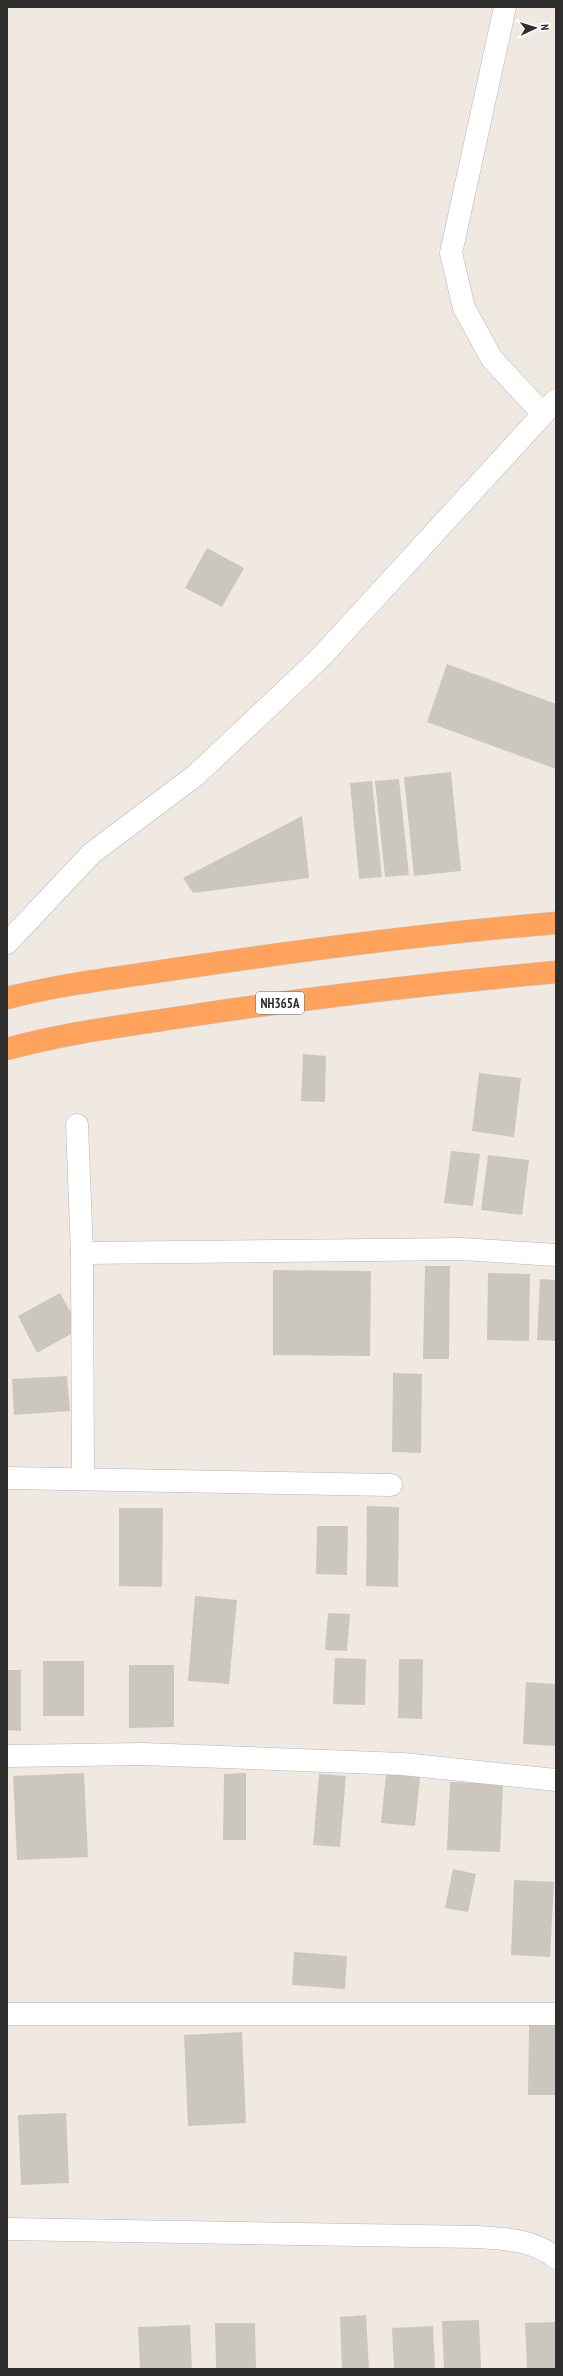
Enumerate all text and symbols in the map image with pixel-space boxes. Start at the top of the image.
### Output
north arrow [515,8,555,48]
text: N [538,24,552,31]
road number: NH365A [256,992,304,1014]

